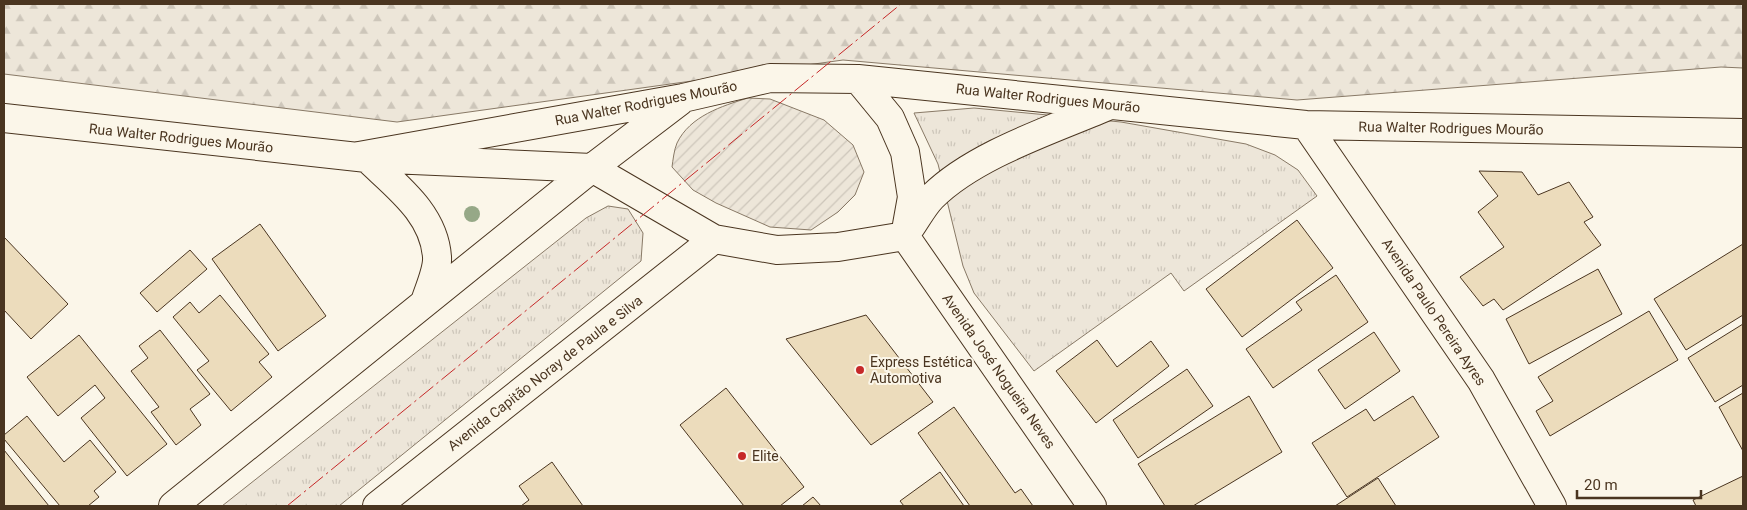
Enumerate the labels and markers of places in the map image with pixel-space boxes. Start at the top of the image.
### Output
place label: Express Estética Automotiva [870,354,973,386]
marker: Express Estética Automotiva [854,364,866,376]
place label: Elite [752,448,779,464]
marker: Elite [736,450,748,462]

